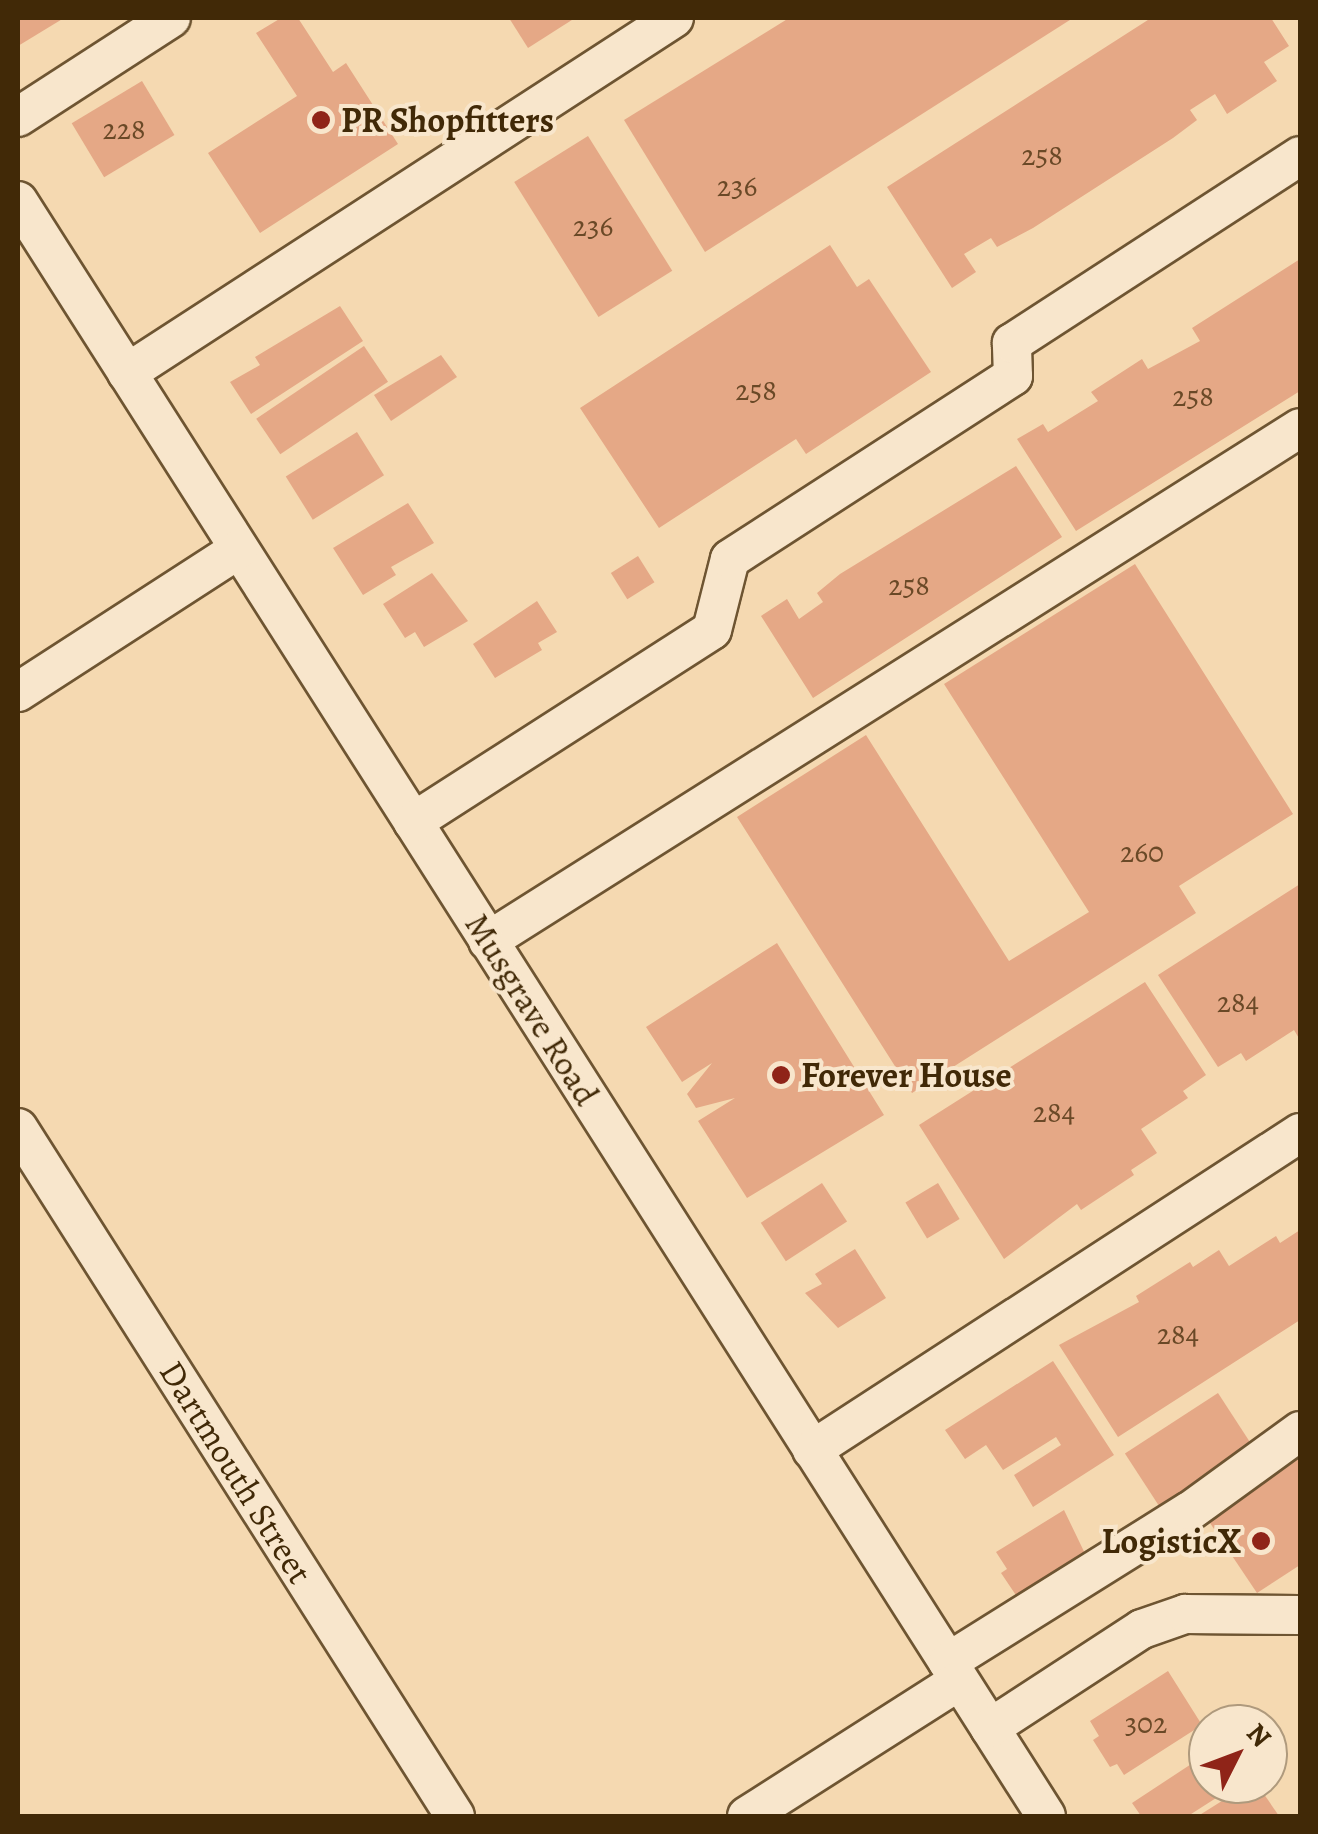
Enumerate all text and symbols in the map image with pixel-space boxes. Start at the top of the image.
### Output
place label: PR Shopfitters [341,99,554,141]
marker: PR Shopfitters [310,109,332,131]
house number: 228 [102,111,146,147]
house number: 258 [1021,137,1063,173]
house number: 236 [717,168,757,204]
house number: 236 [573,208,613,244]
house number: 258 [735,372,777,408]
house number: 258 [1172,378,1214,414]
house number: 258 [888,567,930,603]
house number: 260 [1120,834,1164,870]
street label: Musgrave Road [456,905,608,1113]
house number: 284 [1217,984,1259,1020]
place label: Forever House [801,1054,1012,1096]
marker: Forever House [770,1064,792,1086]
house number: 284 [1033,1094,1075,1130]
house number: 284 [1157,1316,1199,1352]
street label: Dartmouth Street [151,1353,321,1591]
place label: LogisticX [1102,1520,1241,1562]
marker: LogisticX [1250,1530,1272,1552]
north arrow [1188,1704,1288,1804]
house number: 302 [1125,1705,1167,1741]
text: N [1238,1715,1280,1756]

